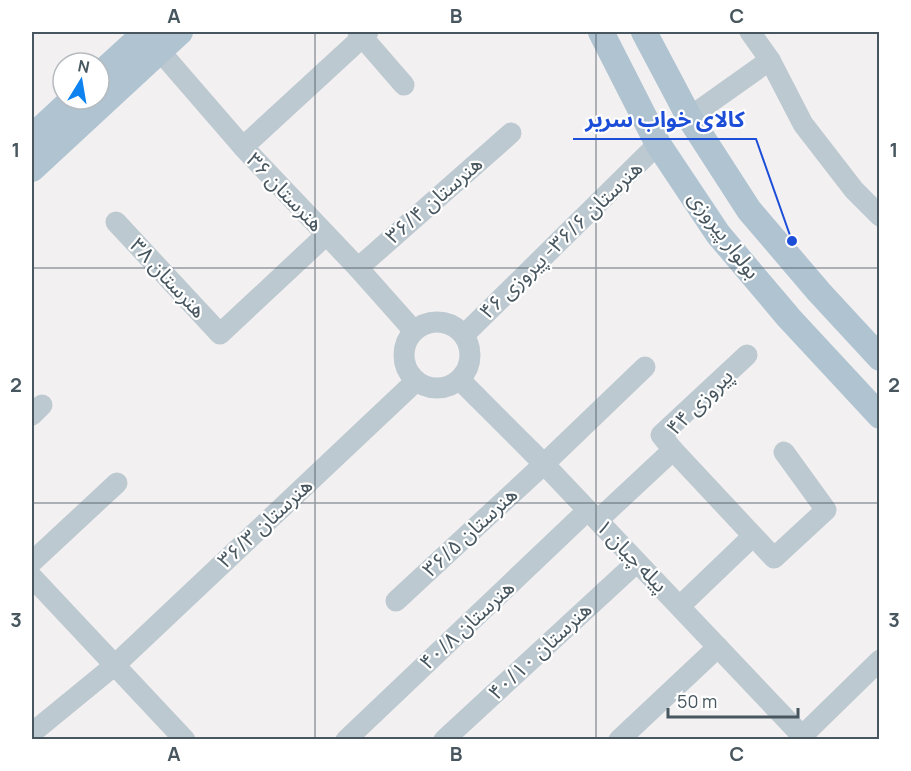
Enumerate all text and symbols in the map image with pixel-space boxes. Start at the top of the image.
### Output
text: A [167,2,181,29]
text: B [450,2,463,29]
text: C [730,2,744,29]
north arrow [51,51,111,111]
text: N [76,54,92,78]
callout: کالای خواب سریر [573,99,756,139]
text: کالای خواب سریر [584,104,746,134]
text: 1 [12,136,20,163]
text: 1 [890,136,898,163]
street label: هنرستان ۳۶ [241,146,331,237]
street label: هنرستان ۳۶/۴ [379,149,488,249]
street label: هنرستان ۳۶/۶- پیروزی ۴۶ [473,154,648,325]
street label: بولوار پیروزی [682,185,767,284]
street label: هنرستان ۳۸ [124,231,213,323]
street label: پیروزی ۴۴ [660,362,739,441]
text: 2 [10,371,22,398]
text: 2 [888,371,900,398]
street label: هنرستان ۳۶/۳ [211,471,318,573]
street label: هنرستان ۳۶/۵ [416,480,523,582]
street label: پیله چیان ۱ [591,513,675,598]
street label: هنرستان ۴۰/۸ [413,573,520,675]
street label: هنرستان ۴۰/۱۰ [481,595,597,706]
text: 3 [10,606,22,633]
text: 3 [888,606,900,633]
scale bar [668,681,798,719]
text: 50 m [677,689,717,713]
text: A [167,740,181,767]
text: B [450,740,463,767]
text: C [730,740,744,767]

